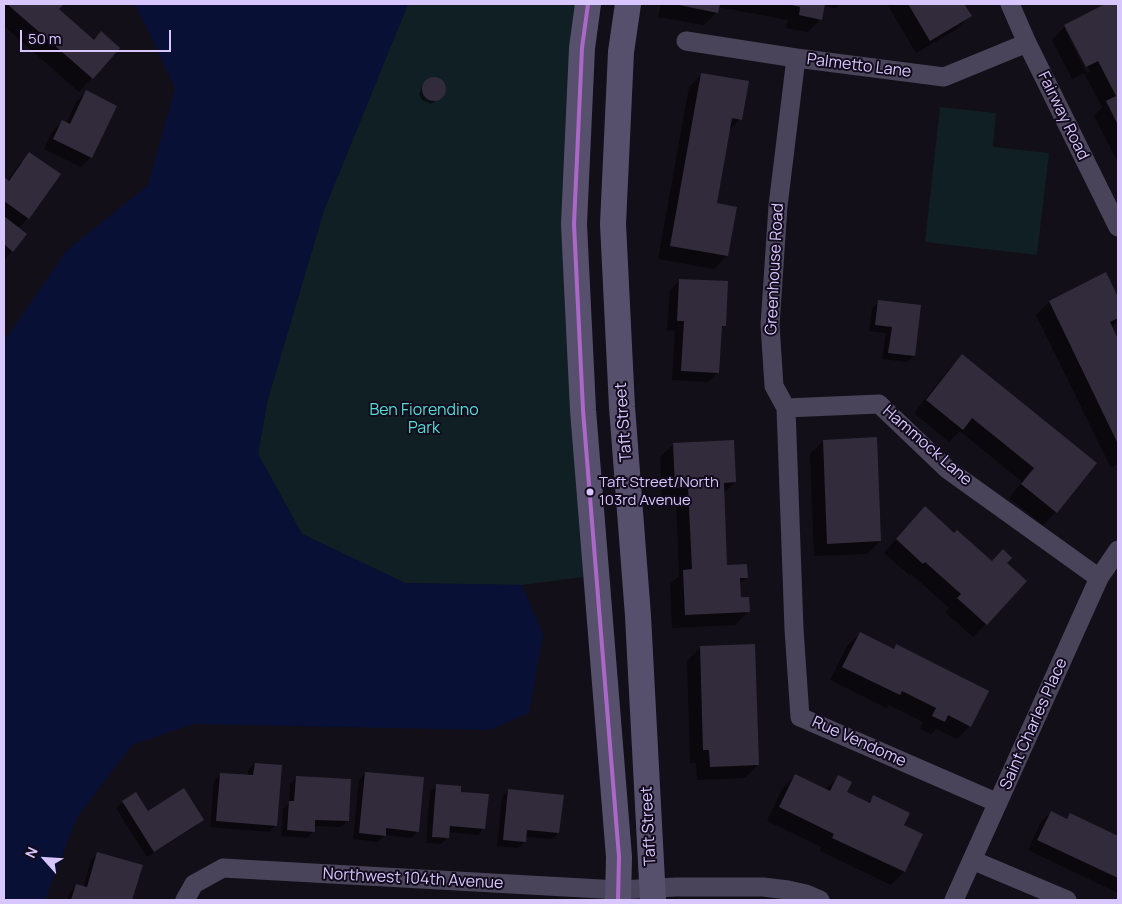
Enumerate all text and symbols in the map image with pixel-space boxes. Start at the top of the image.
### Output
scale bar [22,20,174,52]
text: 50 m [28,28,62,49]
street label: Palmetto Lane [806,50,912,82]
street label: Fairway Road [1033,69,1093,163]
street label: Greenhouse Road [762,202,788,336]
street label: Taft Street [612,382,636,462]
park label: Ben Fiorendino Park [369,401,479,439]
street label: Hammock Lane [878,402,976,490]
place label: Taft Street/North 103rd Avenue [599,474,719,509]
marker: Taft Street/North 103rd Avenue [585,487,595,497]
street label: Saint Charles Place [996,655,1072,793]
street label: Rue Vendome [809,713,909,771]
street label: Taft Street [637,786,661,866]
north arrow [20,834,70,884]
text: N [20,844,42,861]
street label: Northwest 104th Avenue [322,865,504,893]

